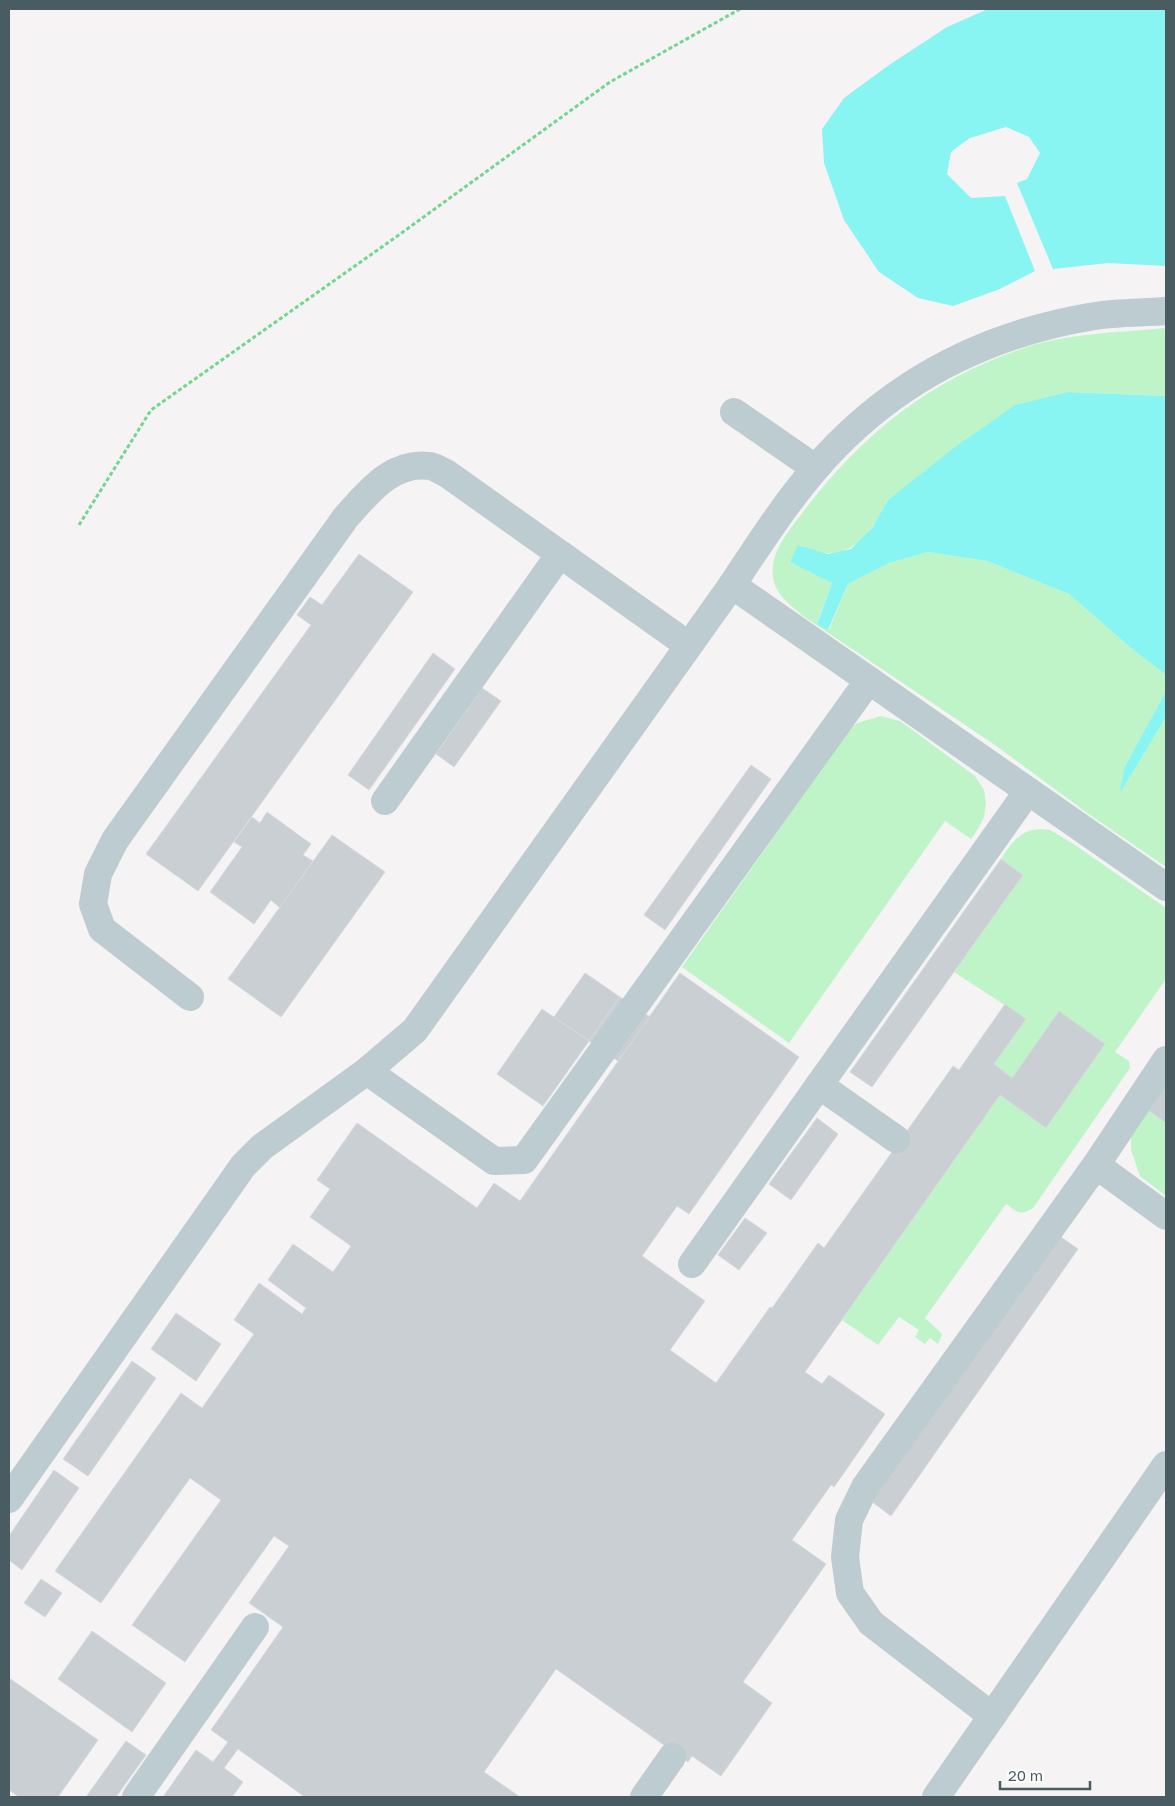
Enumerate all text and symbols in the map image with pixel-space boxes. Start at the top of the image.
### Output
scale bar [1000,1758,1090,1790]
text: 20 m [1008,1766,1043,1784]

